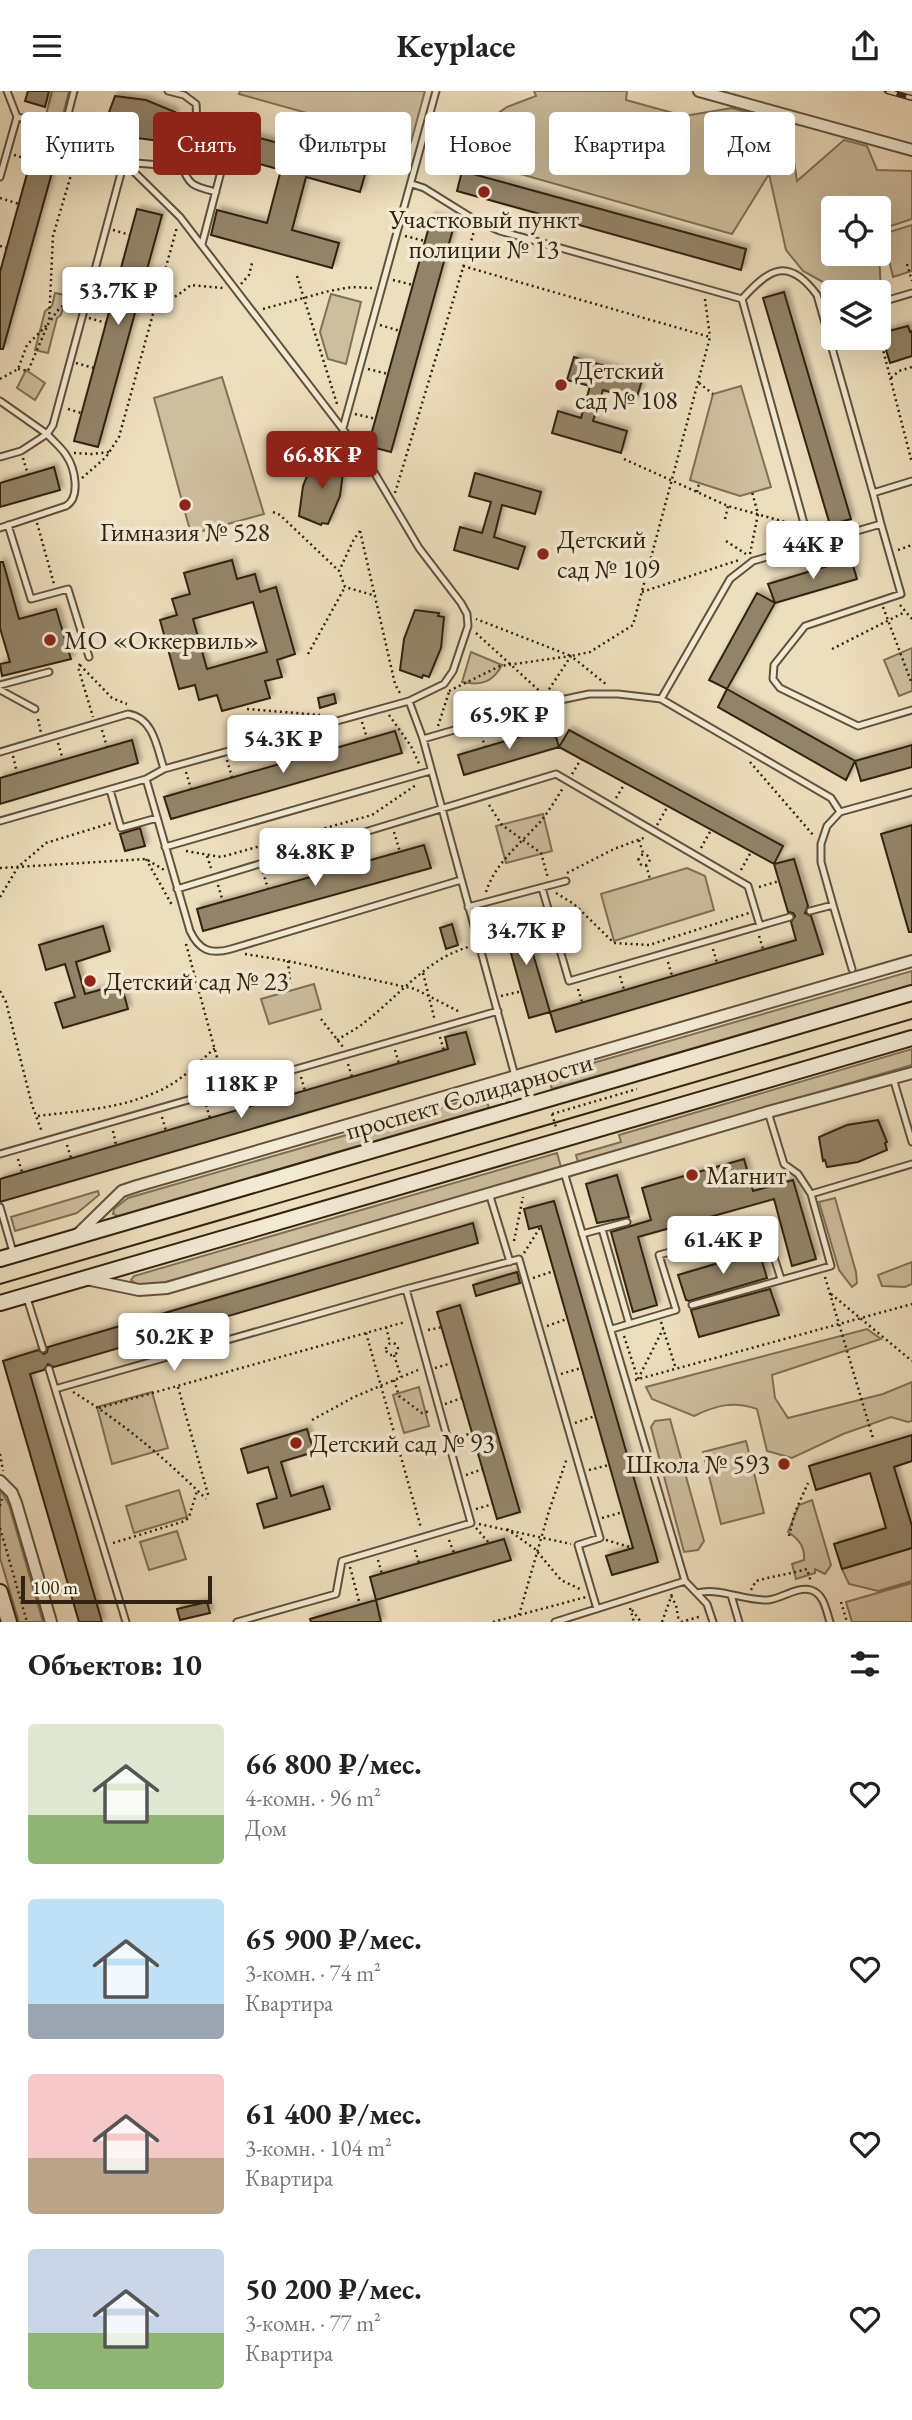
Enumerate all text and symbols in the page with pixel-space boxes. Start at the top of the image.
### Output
text: Keyplace [396,25,516,67]
icon: menu [28,27,66,65]
icon: share [846,27,884,65]
chip: Купить [21,112,139,175]
chip: Снять [153,112,261,175]
chip: Фильтры [275,112,411,175]
chip: Новое [425,112,535,175]
chip: Квартира [549,112,690,175]
chip: Дом [704,112,795,175]
marker: Участковый пункт полиции № 13 [476,184,492,200]
map controls [821,196,891,350]
button: locate [821,196,891,266]
place label: Участковый пункт полиции № 13 [388,202,579,266]
pin: 53.7K ₽ [53,267,183,327]
text: 53.7K ₽ [78,275,158,305]
button: layers [821,280,891,350]
place label: Детский сад № 108 [575,353,678,417]
marker: Детский сад № 108 [553,377,569,393]
pin: 66.8K ₽ [257,431,387,491]
text: 66.8K ₽ [282,439,362,469]
marker: Гимназия № 528 [177,497,193,513]
place label: Гимназия № 528 [100,515,270,549]
pin: 44K ₽ [764,521,862,581]
place label: Детский сад № 109 [557,522,660,586]
text: 44K ₽ [782,529,844,559]
marker: Детский сад № 109 [535,546,551,562]
place label: МО «Оккервиль» [64,623,259,657]
marker: МО «Оккервиль» [42,632,58,648]
pin: 65.9K ₽ [444,691,574,751]
text: 65.9K ₽ [469,699,549,729]
pin: 54.3K ₽ [218,715,348,775]
text: 54.3K ₽ [243,723,323,753]
pin: 84.8K ₽ [250,829,380,888]
text: 84.8K ₽ [275,836,355,866]
pin: 34.7K ₽ [461,907,591,967]
text: 34.7K ₽ [486,915,566,945]
place label: Детский сад № 23 [104,964,289,998]
marker: Детский сад № 23 [82,973,98,989]
street label: проспект Солидарности [342,1044,597,1148]
pin: 118K ₽ [184,1061,298,1120]
text: 118K ₽ [204,1068,278,1098]
place label: Магнит [706,1158,787,1192]
marker: Магнит [684,1167,700,1183]
pin: 61.4K ₽ [658,1217,788,1276]
text: 61.4K ₽ [683,1224,763,1254]
pin: 50.2K ₽ [109,1313,239,1373]
text: 50.2K ₽ [134,1321,214,1351]
place label: Детский сад № 93 [310,1426,495,1460]
marker: Детский сад № 93 [288,1435,304,1451]
place label: Школа № 593 [626,1447,770,1481]
marker: Школа № 593 [776,1456,792,1472]
scale bar [21,1573,212,1605]
text: 100 m [32,1575,78,1600]
text: Объектов: 10 [28,1645,202,1684]
icon: filters [846,1645,884,1683]
text: 66 800 ₽/мес. [245,1744,422,1783]
icon: home [84,1752,168,1836]
icon: heart [846,1775,884,1813]
text: 4-комн. · 96 m² [245,1783,381,1813]
text: Дом [245,1813,287,1843]
text: 65 900 ₽/мес. [245,1919,422,1958]
icon: home [84,1927,168,2011]
icon: heart [846,1950,884,1988]
text: 3-комн. · 74 m² [245,1958,381,1988]
text: Квартира [245,1988,333,2018]
text: 61 400 ₽/мес. [245,2094,422,2133]
icon: home [84,2102,168,2186]
icon: heart [846,2125,884,2163]
text: 3-комн. · 104 m² [245,2133,392,2163]
text: Квартира [245,2163,333,2193]
text: 50 200 ₽/мес. [245,2269,422,2308]
icon: home [84,2277,168,2361]
icon: heart [846,2300,884,2338]
text: 3-комн. · 77 m² [245,2308,381,2338]
text: Квартира [245,2338,333,2368]

